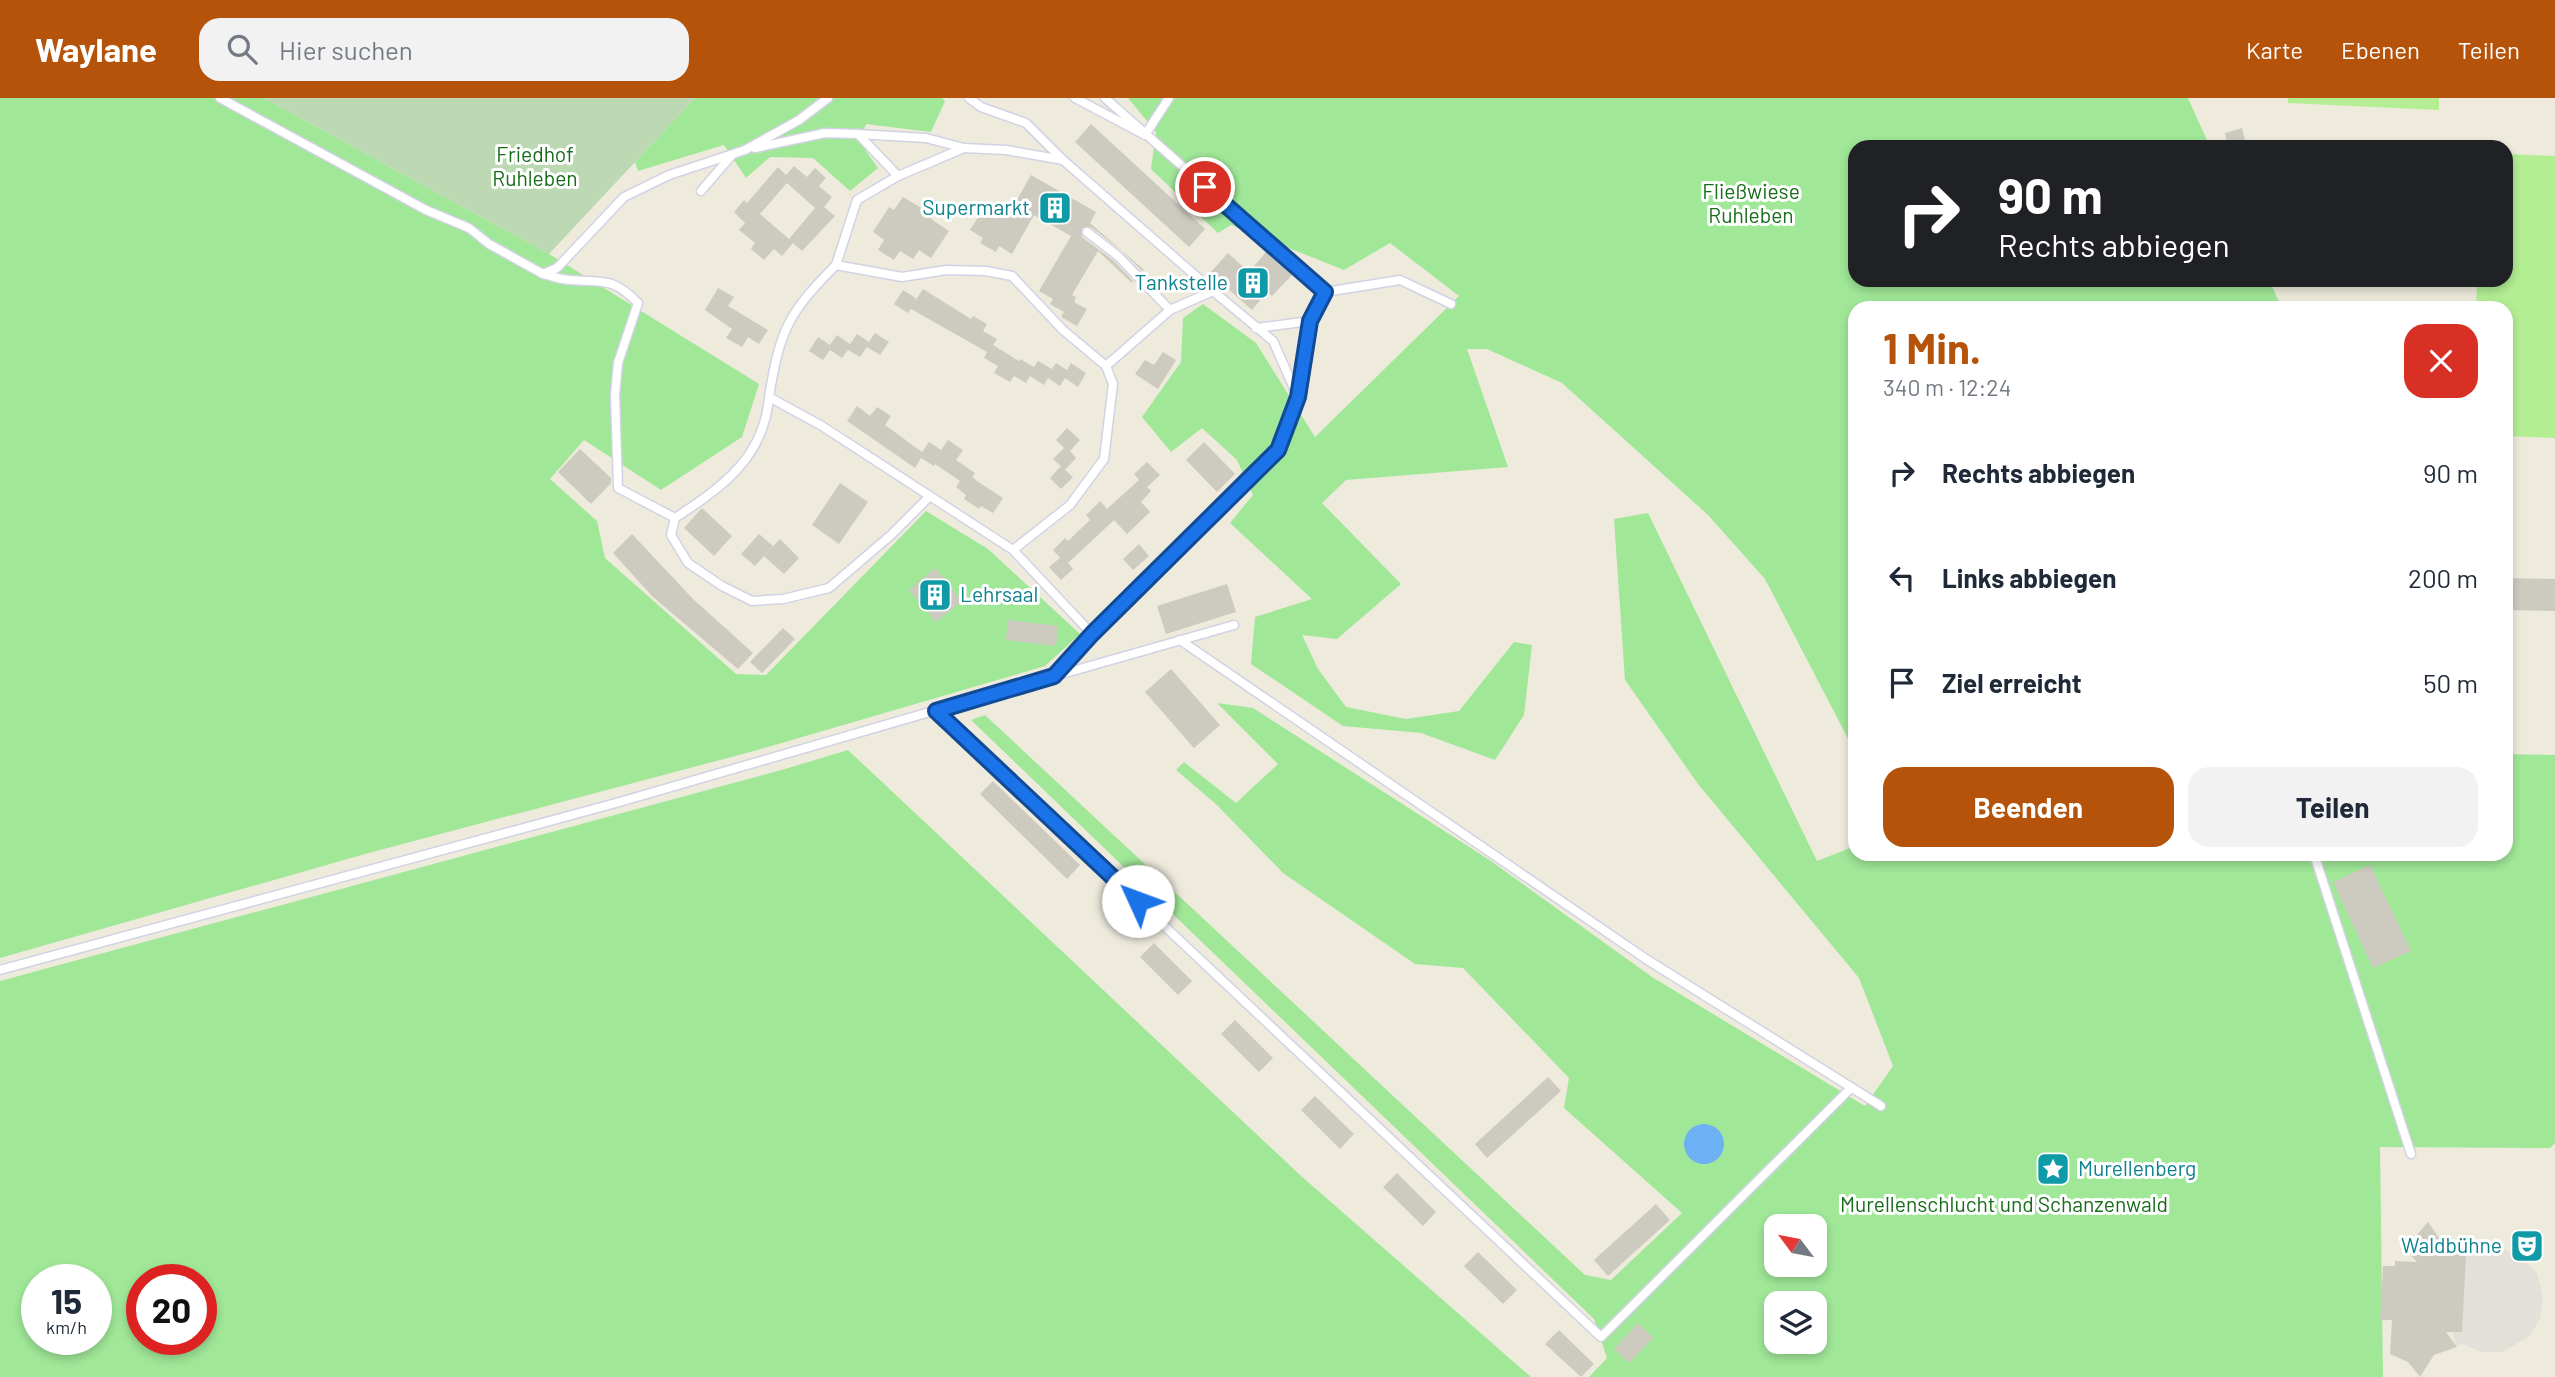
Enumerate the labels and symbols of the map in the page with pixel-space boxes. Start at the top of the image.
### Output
park label: Friedhof Ruhleben [492,141,578,190]
pin [1175,157,1235,217]
park label: Fließwiese Ruhleben [1702,178,1800,227]
building icon: Supermarkt [1036,189,1074,227]
place label: Supermarkt [922,194,1030,219]
building icon: Tankstelle [1234,264,1272,302]
place label: Tankstelle [1134,269,1228,294]
building icon: Lehrsaal [916,576,954,614]
place label: Lehrsaal [960,581,1038,606]
position arrow [1101,864,1175,938]
place icon: Murellenberg [2034,1150,2072,1188]
place label: Murellenberg [2078,1155,2196,1180]
park label: Murellenschlucht und Schanzenwald [1840,1191,2168,1216]
north arrow [1764,1214,1827,1278]
theatre icon: Waldbühne [2508,1227,2546,1265]
place label: Waldbühne [2401,1232,2502,1257]
speed limit sign: 20 [126,1264,217,1355]

